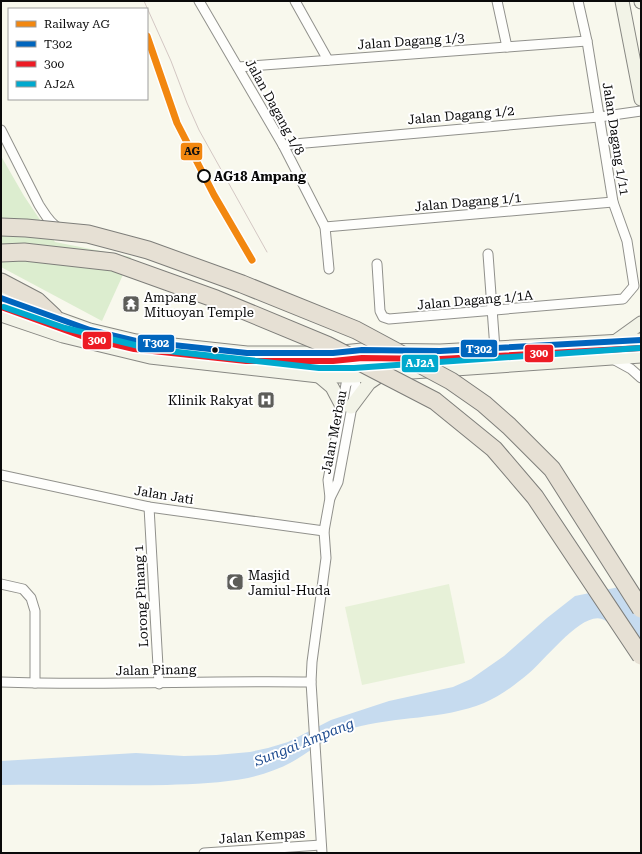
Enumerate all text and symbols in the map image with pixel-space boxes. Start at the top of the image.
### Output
legend [8,8,148,100]
text: Railway AG [44,17,110,31]
street label: Jalan Dagang 1/3 [357,30,465,52]
text: T302 [44,37,72,51]
street label: Jalan Dagang 1/8 [242,56,308,158]
text: 300 [44,57,64,71]
text: AJ2A [44,77,75,91]
street label: Jalan Dagang 1/11 [600,81,632,197]
street label: Jalan Dagang 1/2 [407,103,515,127]
line badge: AG [180,142,203,161]
text: AG [184,145,201,158]
marker: AG18 Ampang [197,169,211,183]
place label: AG18 Ampang [214,169,306,184]
street label: Jalan Dagang 1/1 [414,190,522,214]
street label: Jalan Dagang 1/1A [416,287,534,313]
place label: Ampang Mituoyan Temple [144,290,254,320]
temple icon: Ampang Mituoyan Temple [121,294,141,314]
line badge: 300 [82,331,112,350]
text: 300 [88,334,106,347]
line badge: T302 [137,334,175,353]
text: T302 [143,337,169,350]
line badge: T302 [460,339,498,358]
text: T302 [466,343,492,356]
line badge: 300 [524,344,554,363]
unlabelled marker [210,345,220,355]
text: 300 [530,347,548,360]
line badge: AJ2A [401,354,439,373]
text: AJ2A [405,357,435,370]
street label: Jalan Merbau [319,389,349,475]
hospital icon: Klinik Rakyat [256,390,276,410]
place label: Klinik Rakyat [168,393,253,408]
street label: Jalan Jati [133,483,195,507]
street label: Lorong Pinang 1 [131,544,151,648]
place label: Masjid Jamiul-Huda [248,568,330,598]
mosque icon: Masjid Jamiul-Huda [225,572,245,592]
street label: Jalan Pinang [116,662,197,678]
water label: Sungai Ampang [251,715,356,770]
street label: Jalan Kempas [218,825,306,847]

